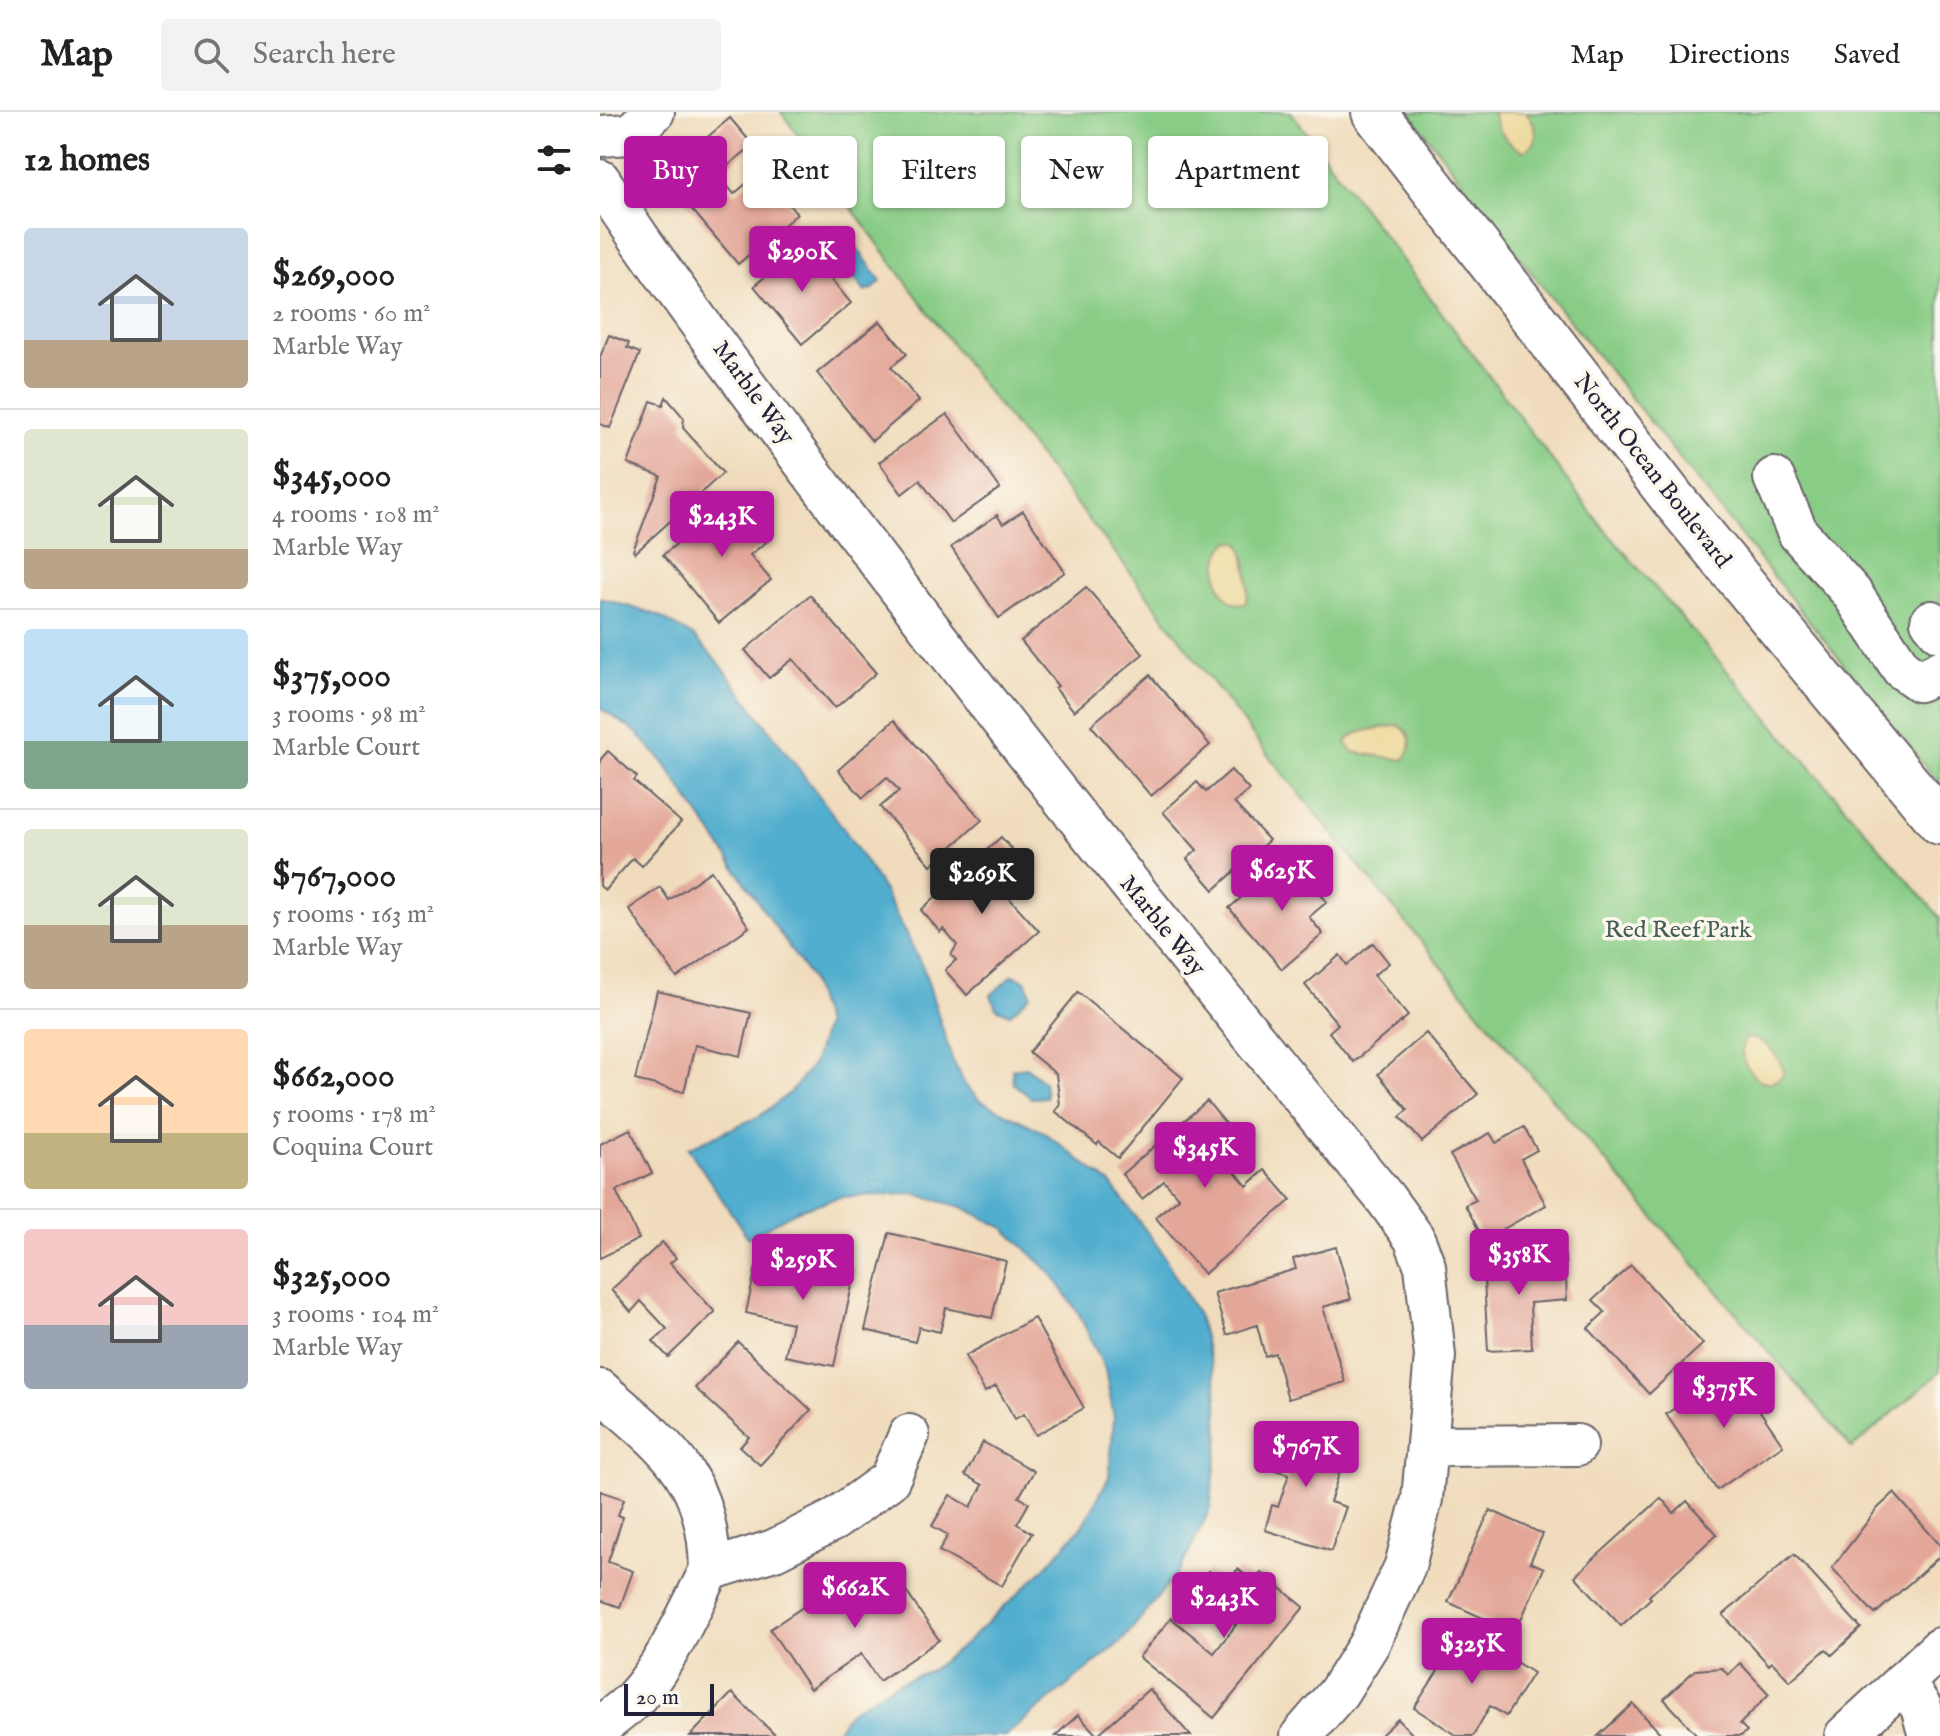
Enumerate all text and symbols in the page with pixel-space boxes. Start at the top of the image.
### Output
search box [161,19,721,91]
text: Map [40,31,113,79]
icon: search [189,33,233,77]
text: Search here [253,36,396,74]
text: Map [1570,38,1624,73]
text: Directions [1668,38,1790,73]
text: Saved [1834,38,1900,73]
chip: Buy [624,136,727,208]
chip: Rent [743,136,857,208]
chip: Filters [873,136,1005,208]
chip: New [1021,136,1132,208]
chip: Apartment [1148,136,1328,208]
icon: filters [532,138,576,182]
text: 12 homes [24,139,150,182]
pin: $290K [746,226,858,294]
text: $290K [767,235,837,268]
text: $269,000 [272,254,395,297]
icon: home [88,260,184,356]
text: 2 rooms · 60 m² [272,297,431,330]
text: Marble Way [272,330,403,363]
street label: Marble Way [705,335,801,451]
street label: North Ocean Boulevard [1566,367,1738,575]
text: $345,000 [272,455,392,498]
icon: home [88,461,184,557]
pin: $243K [666,491,778,559]
text: 4 rooms · 108 m² [272,498,440,531]
text: $243K [688,500,756,533]
text: Marble Way [272,531,403,564]
text: $375,000 [272,655,391,698]
icon: home [88,661,184,757]
text: 3 rooms · 98 m² [272,698,426,731]
text: Marble Court [272,731,420,764]
pin: $625K [1226,845,1338,913]
pin: $269K [926,848,1038,916]
text: $625K [1249,854,1315,887]
text: $767,000 [272,855,396,898]
text: $269K [948,857,1016,890]
icon: home [88,861,184,957]
street label: Marble Way [1112,869,1212,983]
text: 5 rooms · 163 m² [272,898,434,931]
park label: Red Reef Park [1605,915,1752,946]
text: Marble Way [272,931,403,964]
text: $662,000 [272,1055,395,1098]
icon: home [88,1061,184,1157]
text: 5 rooms · 178 m² [272,1098,436,1131]
pin: $345K [1149,1122,1261,1190]
text: Coquina Court [272,1131,433,1164]
text: $345K [1173,1131,1237,1164]
pin: $358K [1463,1229,1575,1297]
pin: $259K [747,1234,859,1302]
text: $358K [1488,1238,1550,1271]
text: $259K [770,1243,836,1276]
text: $325,000 [272,1255,391,1298]
icon: home [88,1261,184,1357]
text: 3 rooms · 104 m² [272,1298,439,1331]
text: Marble Way [272,1331,403,1364]
pin: $375K [1668,1362,1780,1430]
text: $375K [1692,1371,1756,1404]
pin: $767K [1250,1421,1362,1489]
text: $767K [1272,1430,1340,1463]
pin: $662K [799,1562,911,1630]
text: $662K [821,1571,889,1604]
pin: $243K [1168,1572,1280,1640]
text: $243K [1190,1581,1258,1614]
pin: $325K [1416,1618,1528,1686]
text: $325K [1440,1627,1504,1660]
scale bar [624,1680,714,1716]
text: 20 m [636,1684,679,1712]

